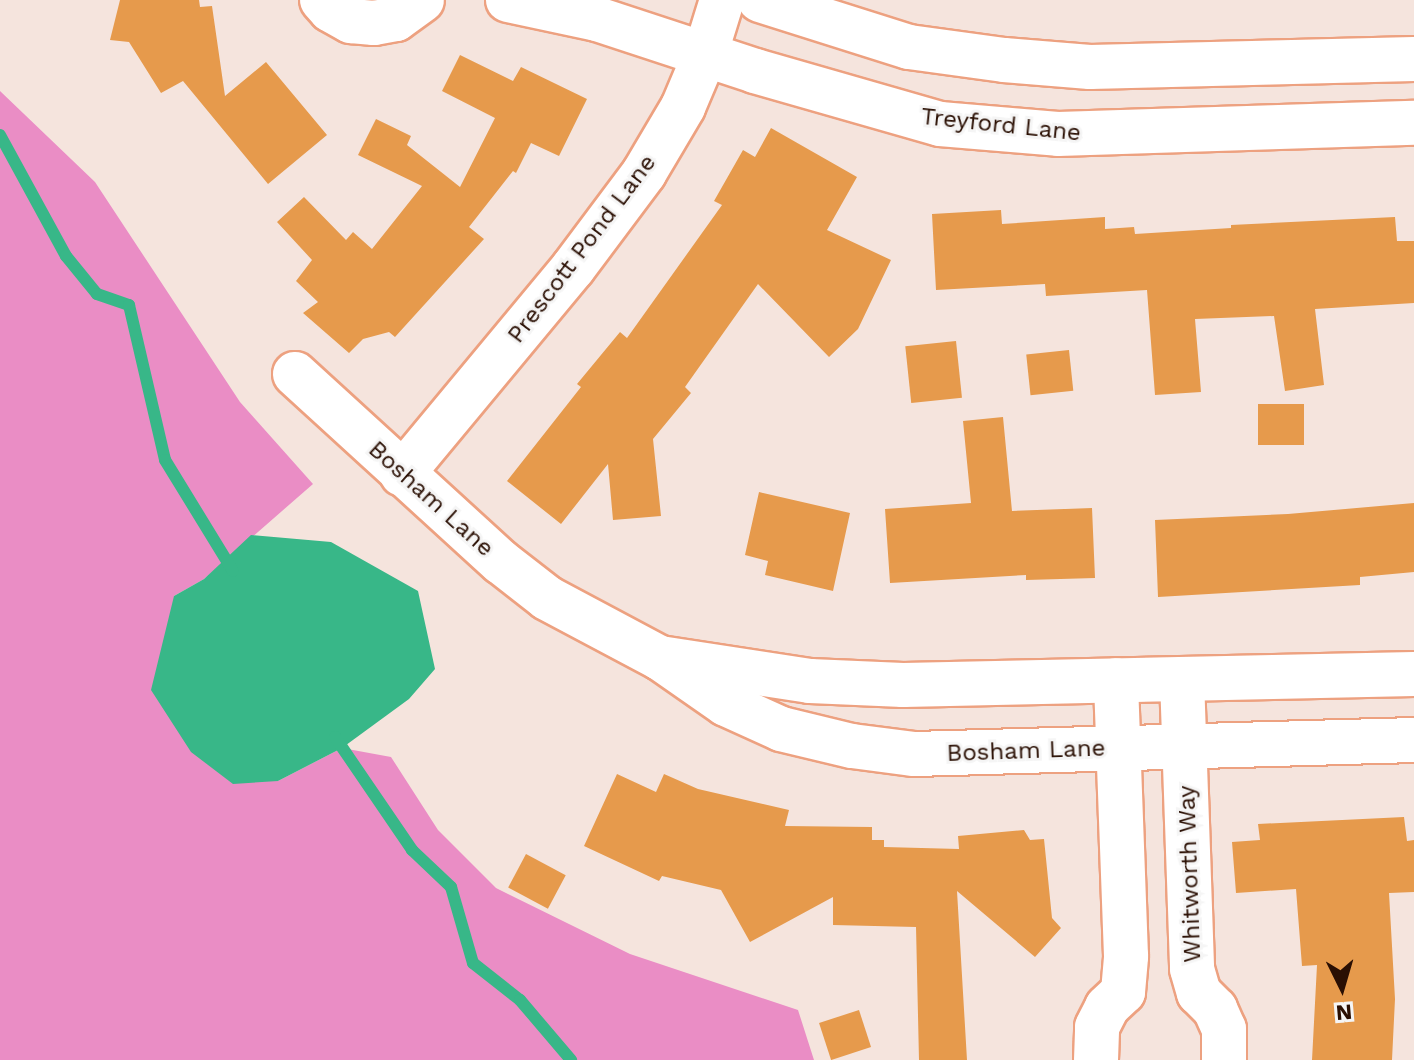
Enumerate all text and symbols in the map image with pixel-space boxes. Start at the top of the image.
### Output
street label: Treyford Lane [920,102,1082,148]
street label: Prescott Pond Lane [502,149,662,349]
street label: Bosham Lane [362,435,500,563]
street label: Bosham Lane [946,734,1106,768]
street label: Whitworth Way [1173,785,1207,963]
north arrow [1302,948,1382,1028]
text: N [1335,999,1353,1026]

